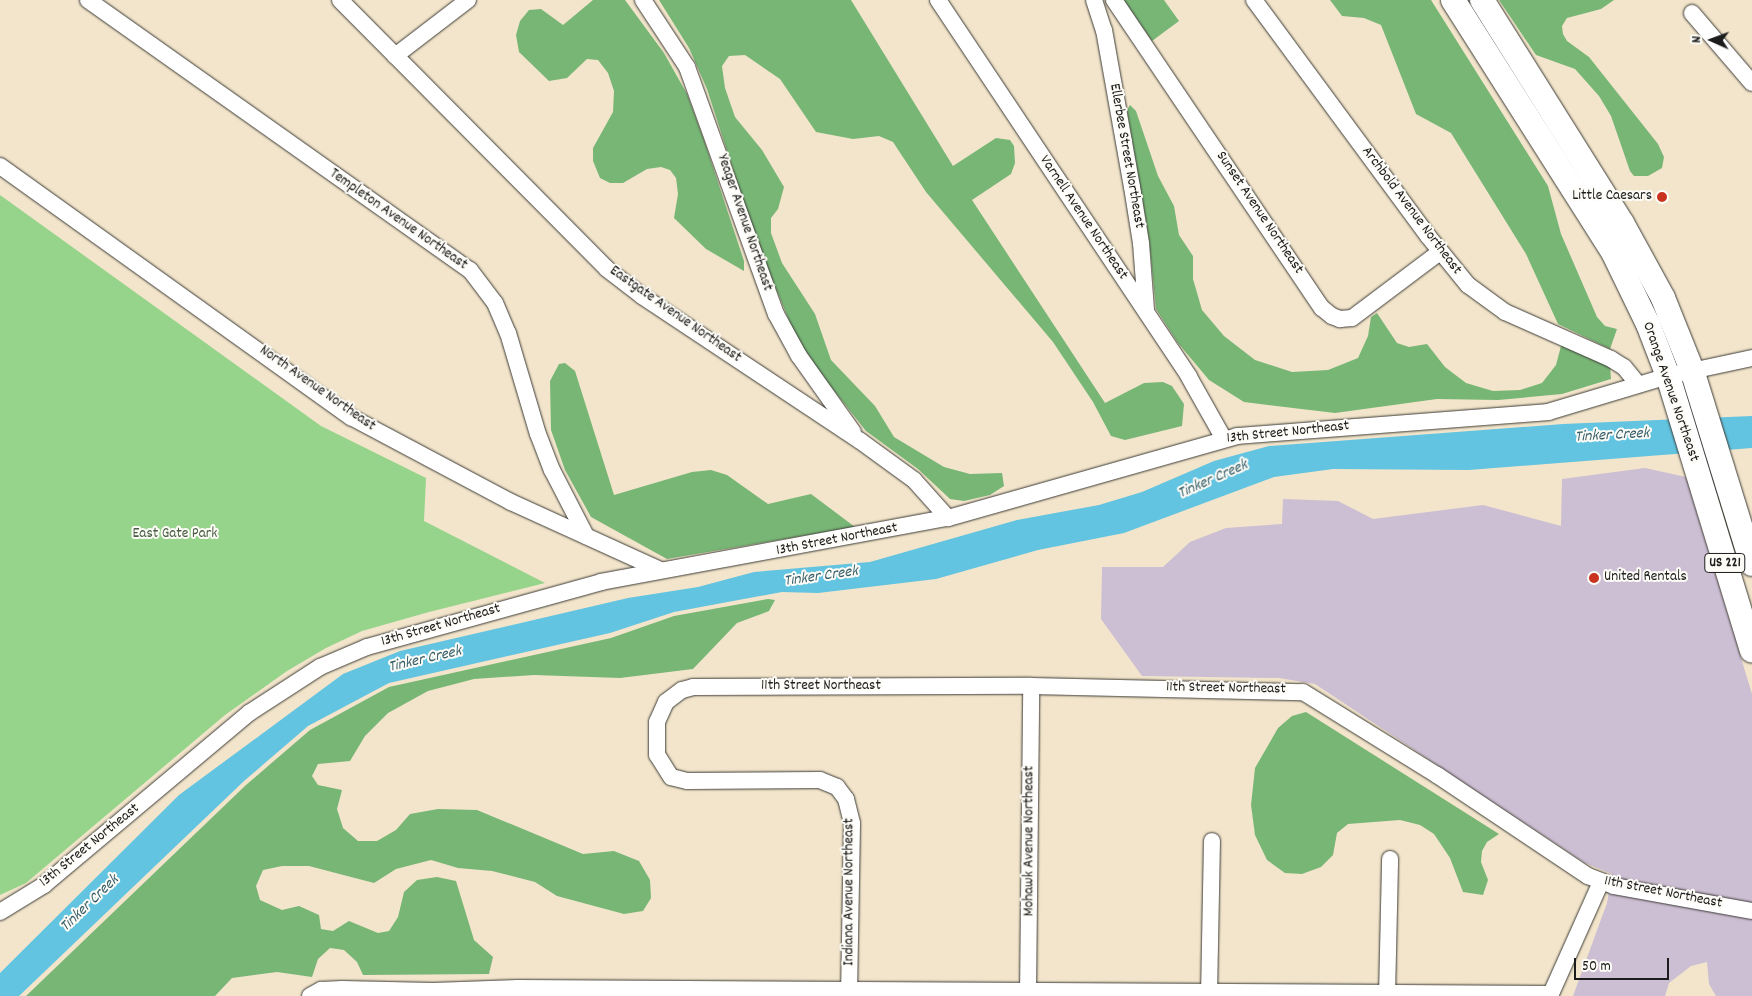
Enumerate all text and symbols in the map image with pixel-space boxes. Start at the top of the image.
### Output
north arrow [1687,15,1737,65]
text: N [1687,36,1707,43]
street label: Ellerbee Street Northeast [1104,82,1148,230]
street label: Archbold Avenue Northeast [1357,143,1465,279]
street label: Sunset Avenue Northeast [1211,148,1307,278]
street label: Yeager Avenue Northeast [712,152,776,294]
street label: Varnell Avenue Northeast [1035,152,1131,284]
street label: Templeton Avenue Northeast [325,165,471,275]
place label: Little Caesars [1572,188,1652,206]
marker: Little Caesars [1656,191,1668,203]
street label: Eastgate Avenue Northeast [606,263,744,367]
street label: Orange Avenue Northeast [1638,320,1702,464]
street label: North Avenue Northeast [256,342,378,436]
street label: 13th Street Northeast [1226,418,1350,448]
water label: Tinker Creek [1574,424,1650,448]
water label: Tinker Creek [1175,456,1251,504]
street label: 13th Street Northeast [775,519,899,561]
park label: East Gate Park [133,526,217,544]
road number: US 221 [1704,552,1746,574]
water label: Tinker Creek [783,562,859,592]
place label: United Rentals [1604,569,1687,587]
marker: United Rentals [1588,572,1600,584]
street label: 13th Street Northeast [379,600,503,652]
water label: Tinker Creek [387,642,463,678]
street label: 11th Street Northeast [761,678,881,696]
street label: 11th Street Northeast [1166,679,1286,699]
street label: Mohawk Avenue Northeast [1021,766,1039,916]
street label: 13th Street Northeast [36,800,144,892]
street label: Indiana Avenue Northeast [841,818,859,966]
water label: Tinker Creek [57,871,123,937]
street label: 11th Street Northeast [1602,873,1724,913]
scale bar [1577,948,1672,980]
text: 50 m [1582,956,1611,978]

